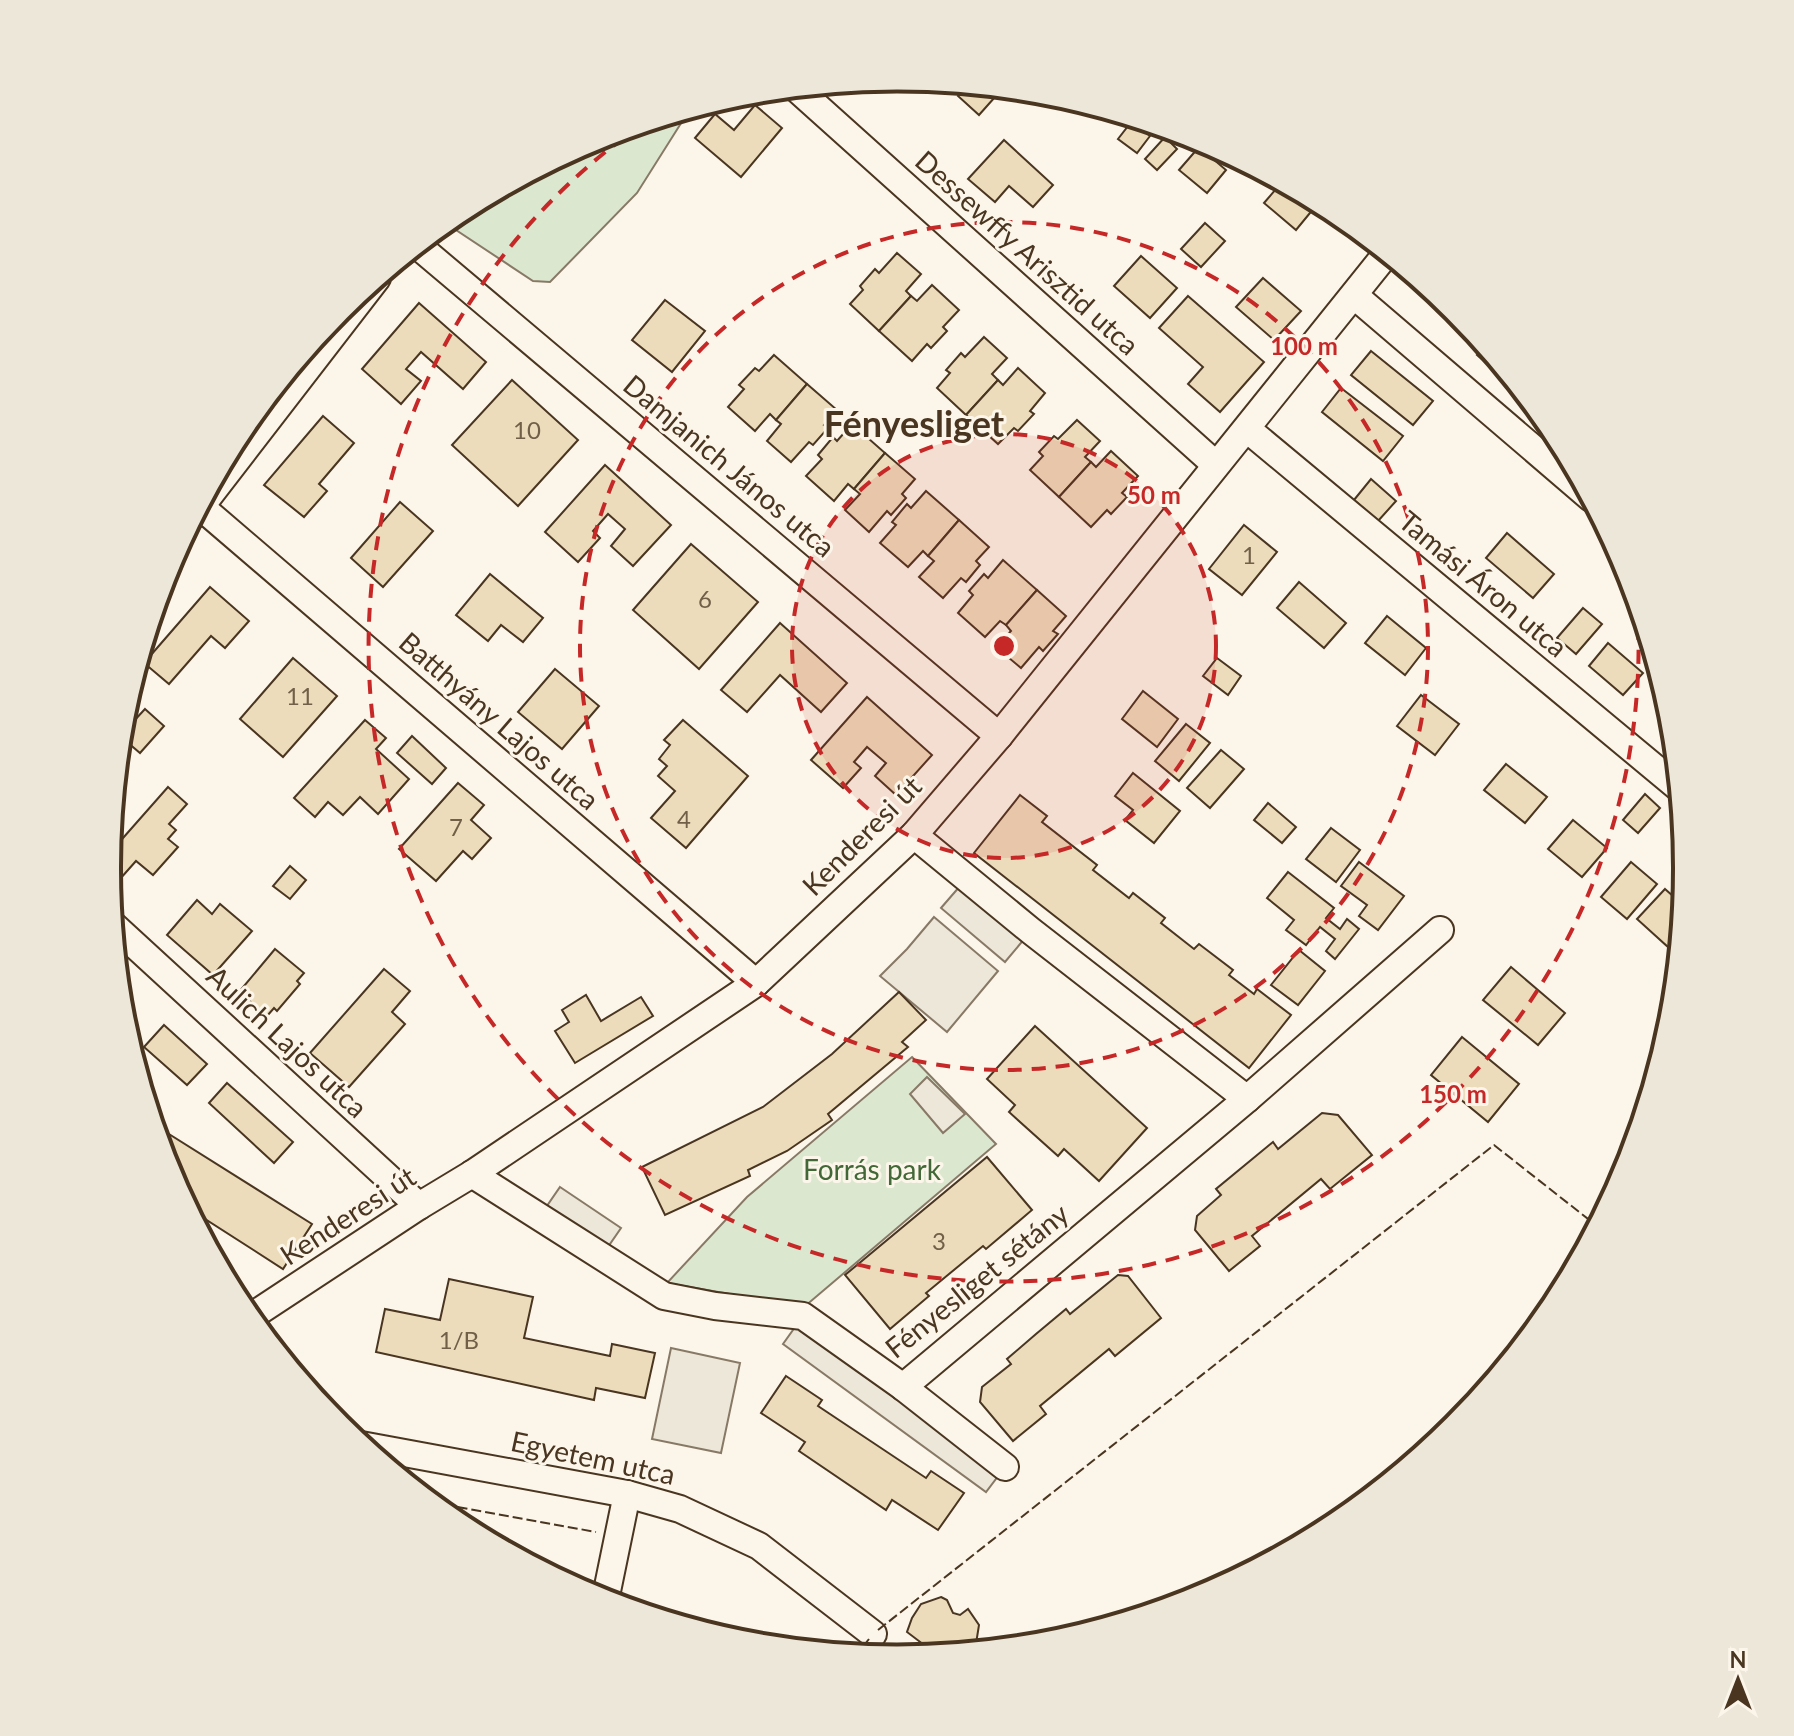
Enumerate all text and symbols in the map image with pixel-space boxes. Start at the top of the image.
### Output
street label: Dessewffy Arisztid utca [909,143,1146,362]
text: 100 m [1270,331,1338,360]
street label: Damjanich János utca [617,367,842,563]
district label: Fényesliget [824,401,1005,445]
house number: 10 [513,415,541,444]
text: 50 m [1127,480,1181,509]
street label: Tamási Áron utca [1393,503,1575,664]
house number: 1 [1242,540,1256,569]
house number: 6 [698,584,712,613]
street label: Batthyány Lajos utca [393,624,606,816]
centre of rings [990,632,1018,660]
house number: 11 [286,681,314,710]
street label: Kenderesi út [795,769,928,902]
house number: 4 [677,804,691,833]
house number: 7 [449,812,463,841]
street label: Aulich Lajos utca [200,958,375,1124]
text: 150 m [1419,1079,1487,1108]
park label: Forrás park [803,1152,942,1186]
street label: Kenderesi út [273,1159,421,1271]
street label: Fényesliget sétány [878,1196,1075,1364]
house number: 3 [932,1226,946,1255]
house number: 1/B [439,1325,479,1354]
street label: Egyetem utca [508,1423,678,1491]
north arrow [1698,1640,1778,1720]
text: N [1730,1646,1746,1673]

